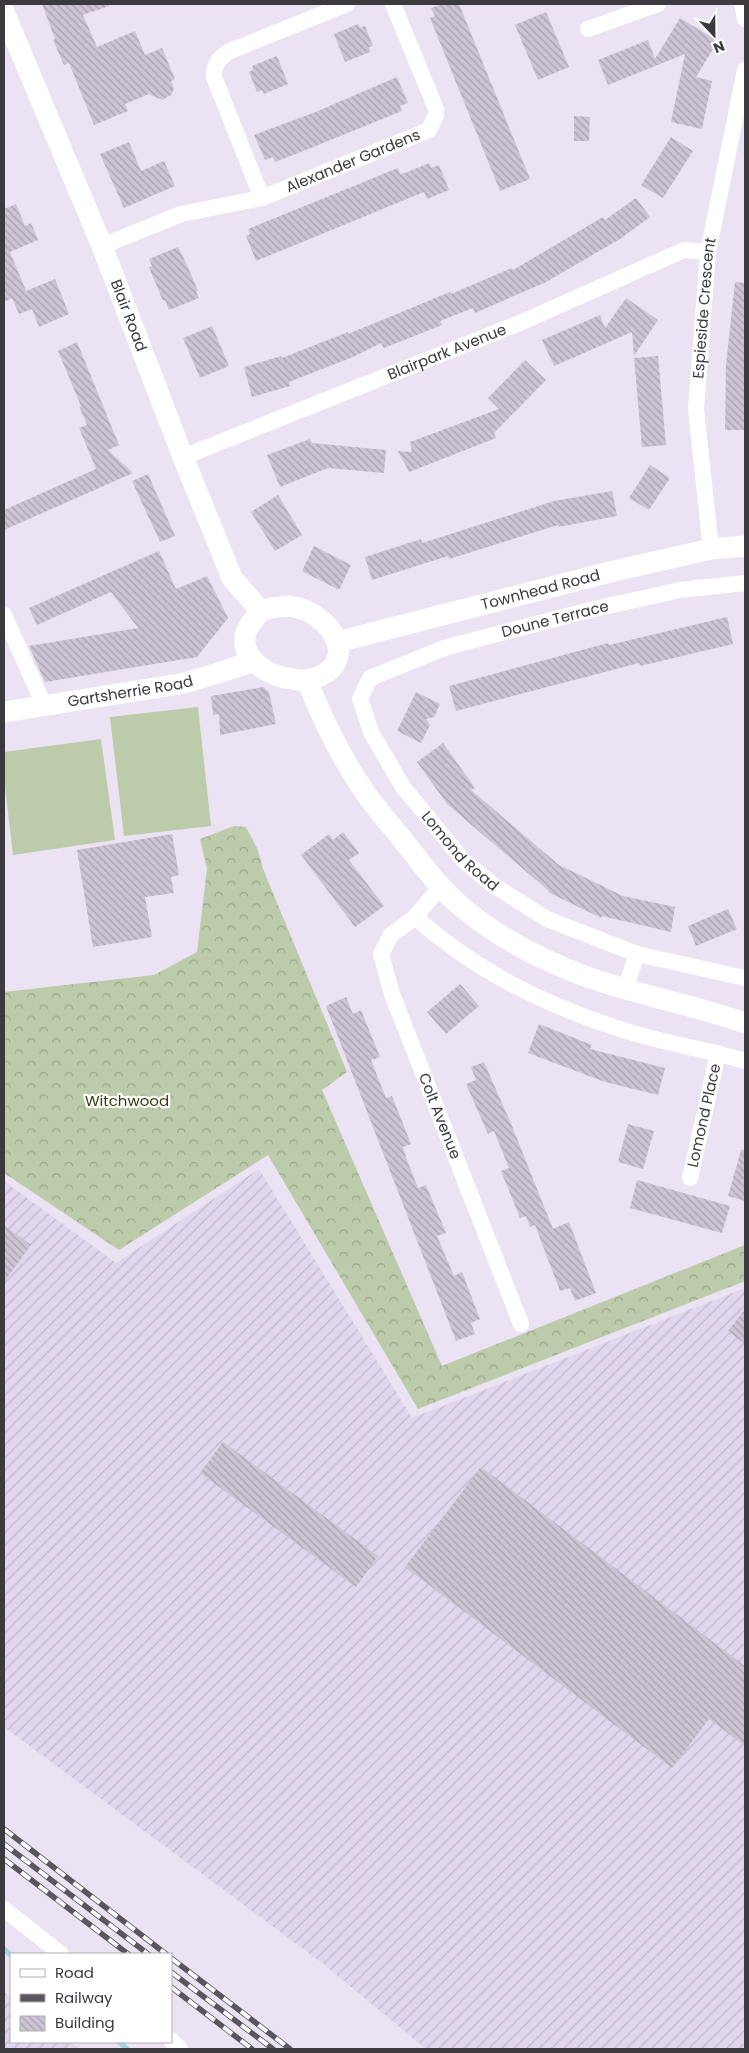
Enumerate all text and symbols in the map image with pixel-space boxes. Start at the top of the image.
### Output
north arrow [689,10,739,60]
text: N [710,36,727,58]
street label: Alexander Gardens [282,124,423,197]
street label: Espieside Crescent [687,236,721,379]
street label: Blair Road [106,276,152,354]
street label: Blairpark Avenue [384,318,509,385]
street label: Townhead Road [479,564,602,615]
street label: Doune Terrace [499,595,611,642]
street label: Gartsherrie Road [66,670,195,712]
street label: Lomond Road [417,806,503,896]
street label: Lomond Place [682,1061,725,1169]
street label: Colt Avenue [414,1070,466,1162]
park label: Witchwood [85,1090,169,1111]
legend [10,1953,172,2043]
text: Road [55,1962,94,1983]
text: Railway [55,1987,113,2008]
text: Building [55,2012,115,2033]

